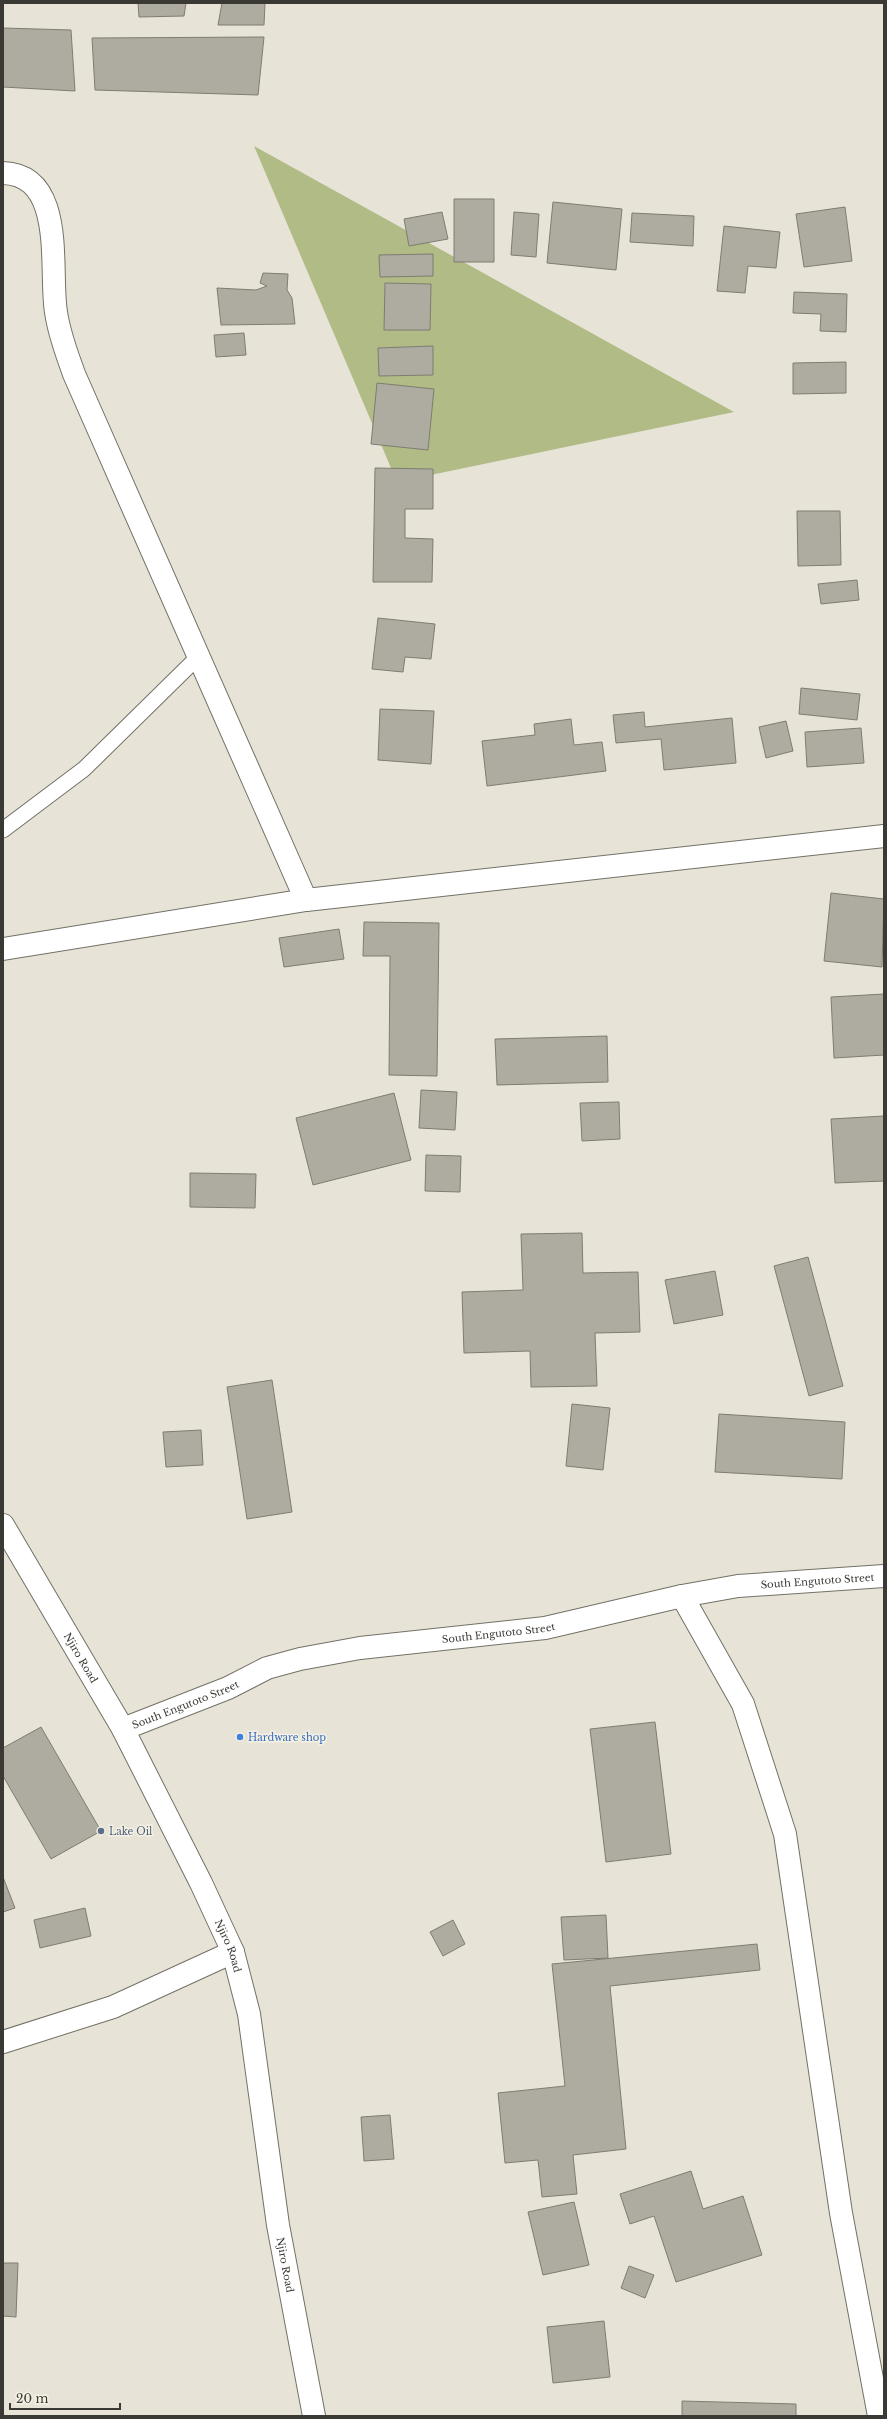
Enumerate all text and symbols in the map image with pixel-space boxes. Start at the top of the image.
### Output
street label: South Engutoto Street [760,1571,875,1591]
street label: South Engutoto Street [441,1620,557,1646]
street label: Njiro Road [61,1631,101,1686]
street label: South Engutoto Street [130,1677,241,1732]
place label: Hardware shop [248,1731,326,1744]
marker: Hardware shop [235,1732,245,1742]
place label: Lake Oil [109,1825,152,1838]
marker: Lake Oil [96,1826,106,1836]
street label: Njiro Road [212,1917,244,1974]
street label: Njiro Road [273,2236,297,2294]
scale bar [10,2385,120,2411]
text: 20 m [16,2391,48,2406]

